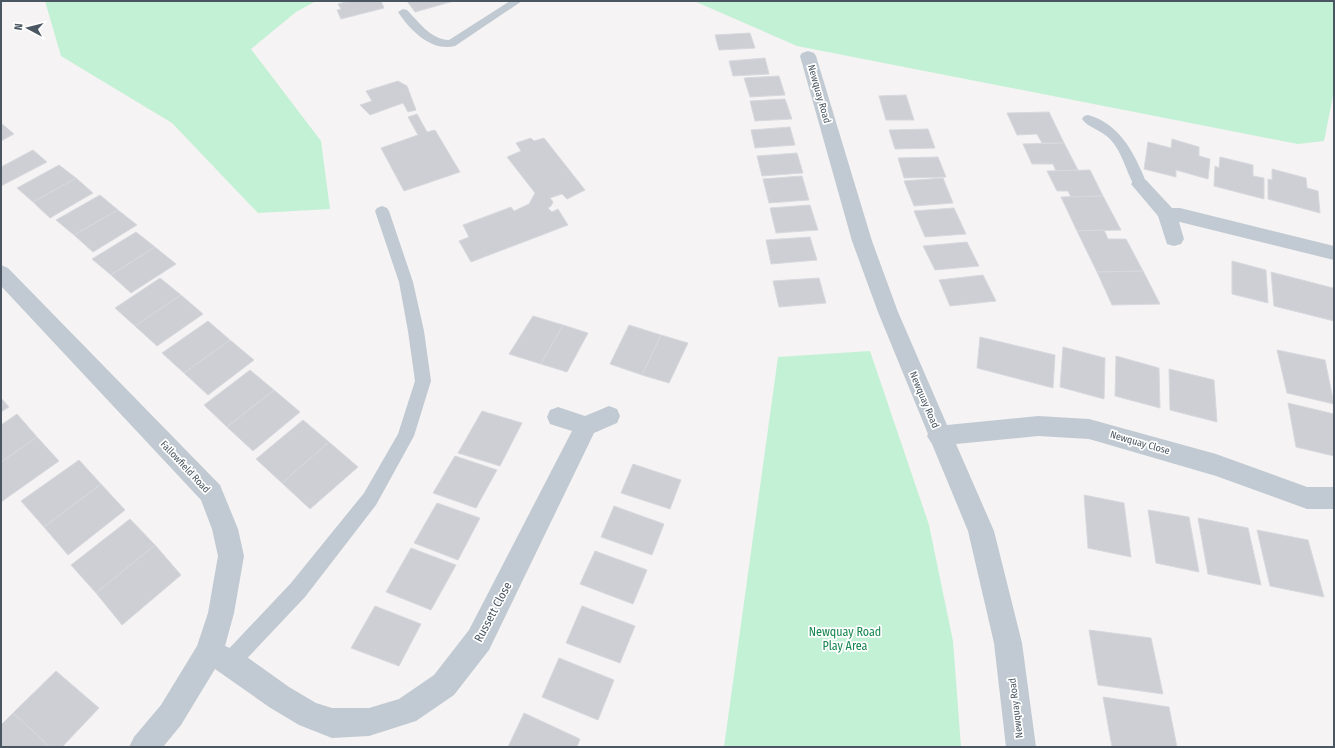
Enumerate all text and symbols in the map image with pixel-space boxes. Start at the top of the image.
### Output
north arrow [8,8,48,48]
text: N [12,23,25,31]
street label: Newquay Road [805,63,833,125]
street label: Newquay Road [907,370,941,430]
street label: Newquay Close [1109,429,1171,457]
street label: Fallowfield Road [158,438,212,496]
street label: Russett Close [471,580,515,644]
park label: Newquay Road Play Area [809,625,881,653]
street label: Newquay Road [1006,677,1026,739]

